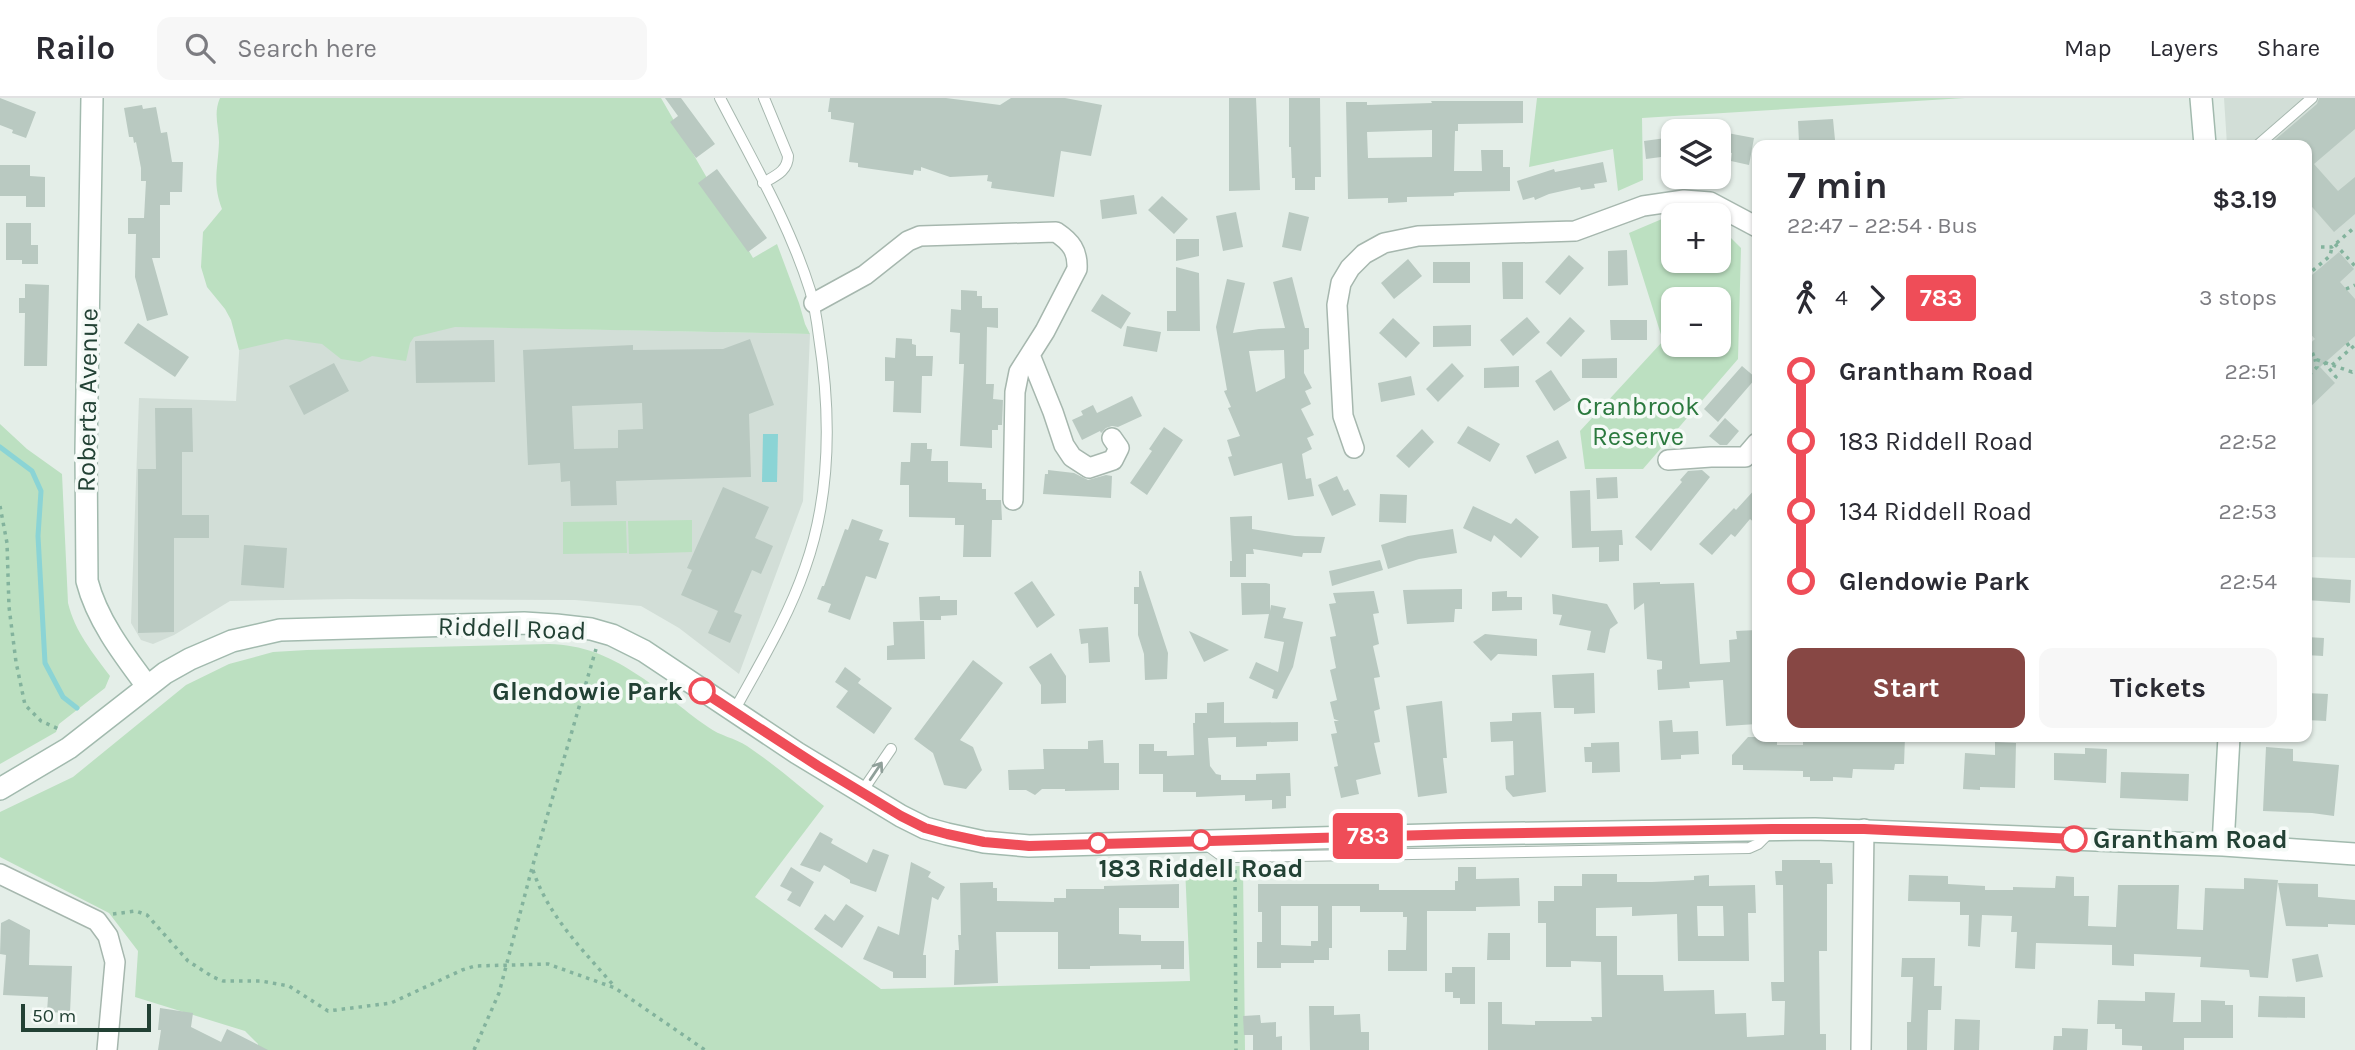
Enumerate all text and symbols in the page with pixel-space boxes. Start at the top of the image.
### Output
search box [157,17,647,80]
text: Railo [35,29,115,67]
icon: search [181,29,219,67]
text: Search here [237,33,377,64]
text: Map [2064,34,2112,62]
text: Layers [2150,34,2219,62]
text: Share [2257,34,2320,62]
map controls [1661,119,1731,357]
button: layers [1661,119,1731,189]
text: 7 min [1787,163,1888,208]
text: $3.19 [2212,184,2277,215]
button: + [1661,203,1731,273]
text: 22:47 – 22:54 · Bus [1787,212,1978,239]
icon: walk [1787,279,1825,317]
icon: forward [1858,279,1896,317]
text: 4 [1835,284,1848,311]
text: 783 [1920,284,1962,312]
text: 3 stops [2199,284,2277,311]
button: − [1661,287,1731,357]
street label: Roberta Avenue [70,308,105,492]
text: Grantham Road [1839,356,2034,387]
text: 22:51 [2224,358,2277,385]
park label: Cranbrook Reserve [1576,391,1700,452]
text: 183 Riddell Road [1839,426,2034,457]
text: 22:52 [2219,428,2277,455]
text: 134 Riddell Road [1839,496,2032,527]
text: 22:53 [2218,498,2277,525]
text: Glendowie Park [1839,566,2030,597]
text: 22:54 [2219,568,2277,595]
street label: Riddell Road [437,610,587,647]
button: Start [1787,648,2025,728]
button: Tickets [2039,648,2277,728]
place label: Glendowie Park [492,676,683,707]
marker: Glendowie Park [689,678,715,704]
one-way arrow [869,762,883,781]
line badge: 783 [1328,813,1408,859]
text: 783 [1347,822,1389,850]
place label: Grantham Road [2093,824,2288,855]
marker: Grantham Road [2061,826,2087,852]
marker: 183 Riddell Road [1191,830,1211,850]
unlabelled marker [1088,833,1108,853]
place label: 183 Riddell Road [1099,853,1303,884]
scale bar [21,1001,150,1033]
text: 50 m [32,1005,76,1027]

